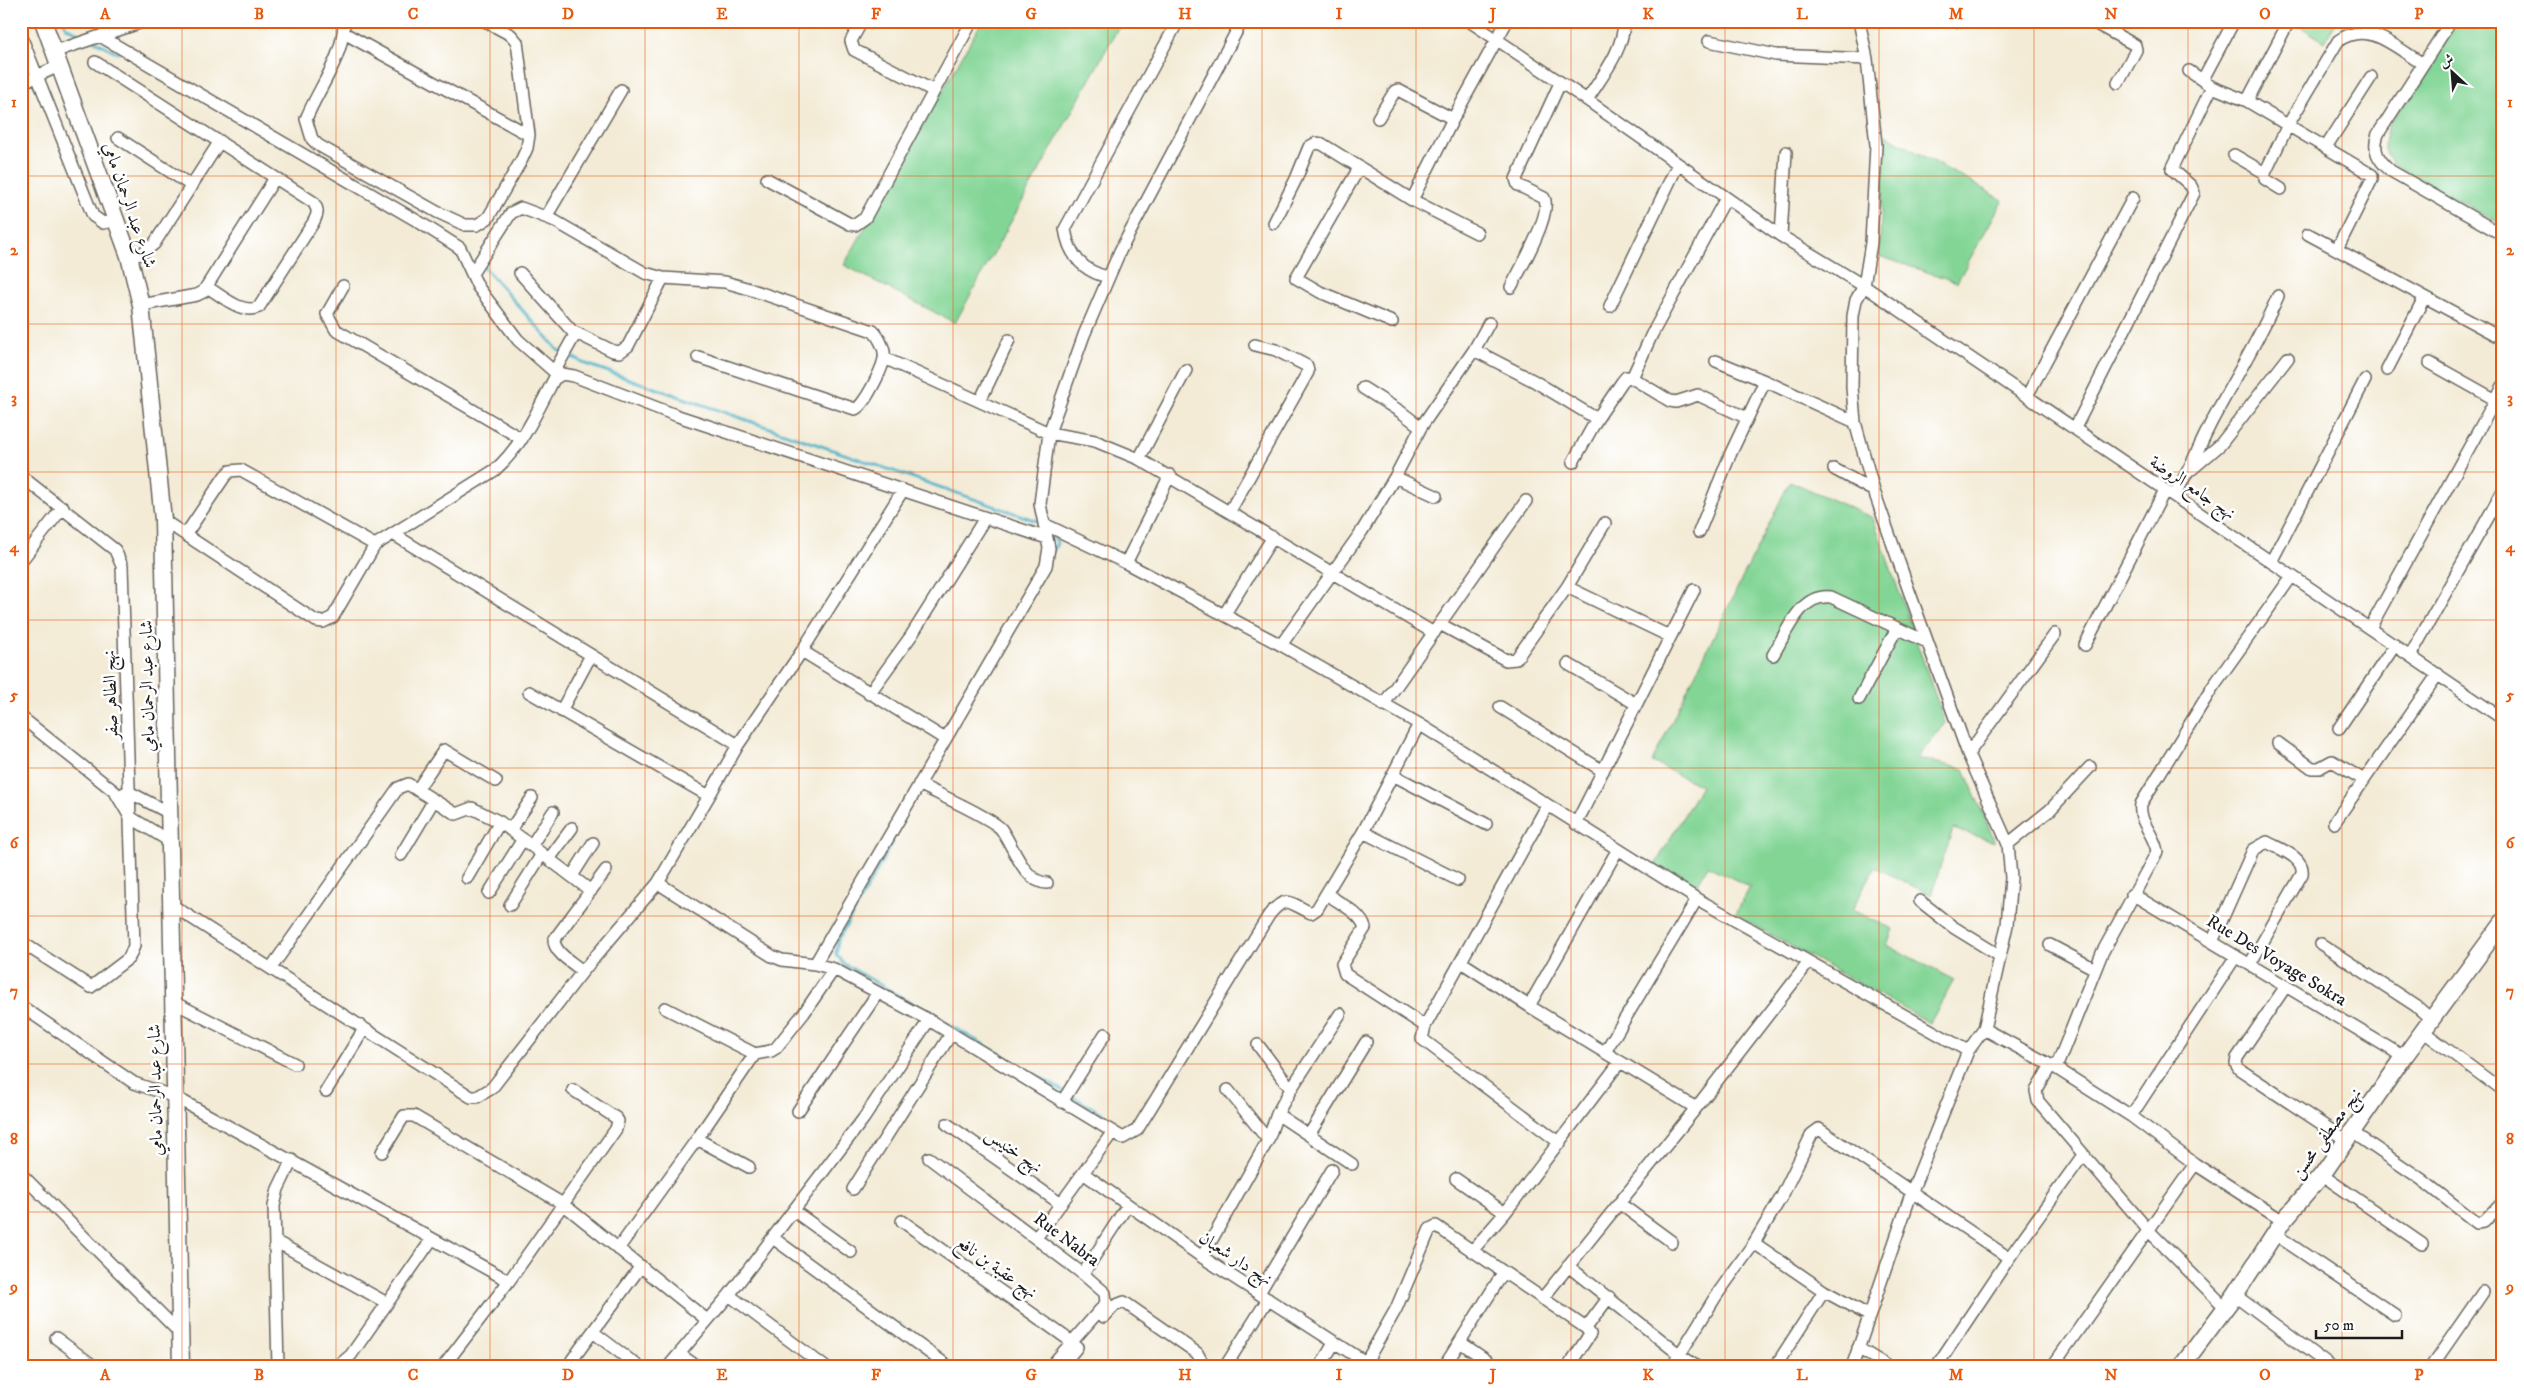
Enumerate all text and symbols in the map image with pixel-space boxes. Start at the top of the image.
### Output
text: A [99,4,111,24]
text: B [254,4,264,24]
text: C [408,4,418,24]
text: D [562,4,574,24]
text: E [716,4,728,24]
text: F [871,4,881,24]
text: G [1025,4,1037,24]
text: H [1178,4,1192,24]
text: I [1336,4,1343,24]
text: J [1488,4,1497,24]
text: K [1642,4,1654,24]
text: L [1796,4,1808,24]
text: M [1949,4,1964,24]
text: N [2104,4,2118,24]
text: O [2259,4,2271,24]
text: P [2414,4,2424,24]
north arrow [2426,48,2476,98]
text: ش [2437,50,2457,72]
text: 1 [11,92,17,112]
text: 1 [2507,92,2513,112]
street label: شارع عبد الرحمان مامي [94,140,161,272]
text: 2 [10,240,19,260]
text: 2 [2506,240,2515,260]
text: 3 [11,388,17,408]
text: 3 [2507,388,2513,408]
street label: نهج جامع الروضة [2143,451,2240,528]
text: 4 [8,537,19,557]
text: 4 [2504,537,2515,557]
street label: شارع عبد الرحمان مامي [136,620,163,752]
street label: نهج الطاهر صفر [98,650,128,742]
text: 5 [9,685,18,705]
text: 5 [2505,685,2514,705]
text: 6 [10,833,20,853]
text: 6 [2506,833,2516,853]
street label: Rue Des Voyage Sokra [2202,910,2351,1012]
text: 7 [10,981,18,1001]
text: 7 [2506,981,2514,1001]
street label: شارع عبد الرحمان مامي [144,1024,171,1156]
street label: نهج مصطفى محسن [2286,1084,2370,1186]
street label: نهج خنيس [978,1123,1046,1182]
text: 8 [10,1129,18,1149]
text: 8 [2506,1129,2514,1149]
street label: Rue Nabra [1029,1208,1104,1272]
street label: نهج دار شعبان [1192,1227,1277,1294]
street label: نهج عقبة بن نافع [949,1232,1041,1307]
text: 9 [9,1277,18,1297]
text: 9 [2505,1277,2514,1297]
scale bar [2316,1308,2403,1340]
text: 50 m [2324,1316,2354,1335]
text: A [99,1365,111,1385]
text: B [254,1365,264,1385]
text: C [408,1365,418,1385]
text: D [562,1365,574,1385]
text: E [716,1365,728,1385]
text: F [871,1365,881,1385]
text: G [1025,1365,1037,1385]
text: H [1178,1365,1192,1385]
text: I [1336,1365,1343,1385]
text: J [1488,1365,1497,1385]
text: K [1642,1365,1654,1385]
text: L [1796,1365,1808,1385]
text: M [1949,1365,1964,1385]
text: N [2104,1365,2118,1385]
text: O [2259,1365,2271,1385]
text: P [2414,1365,2424,1385]

